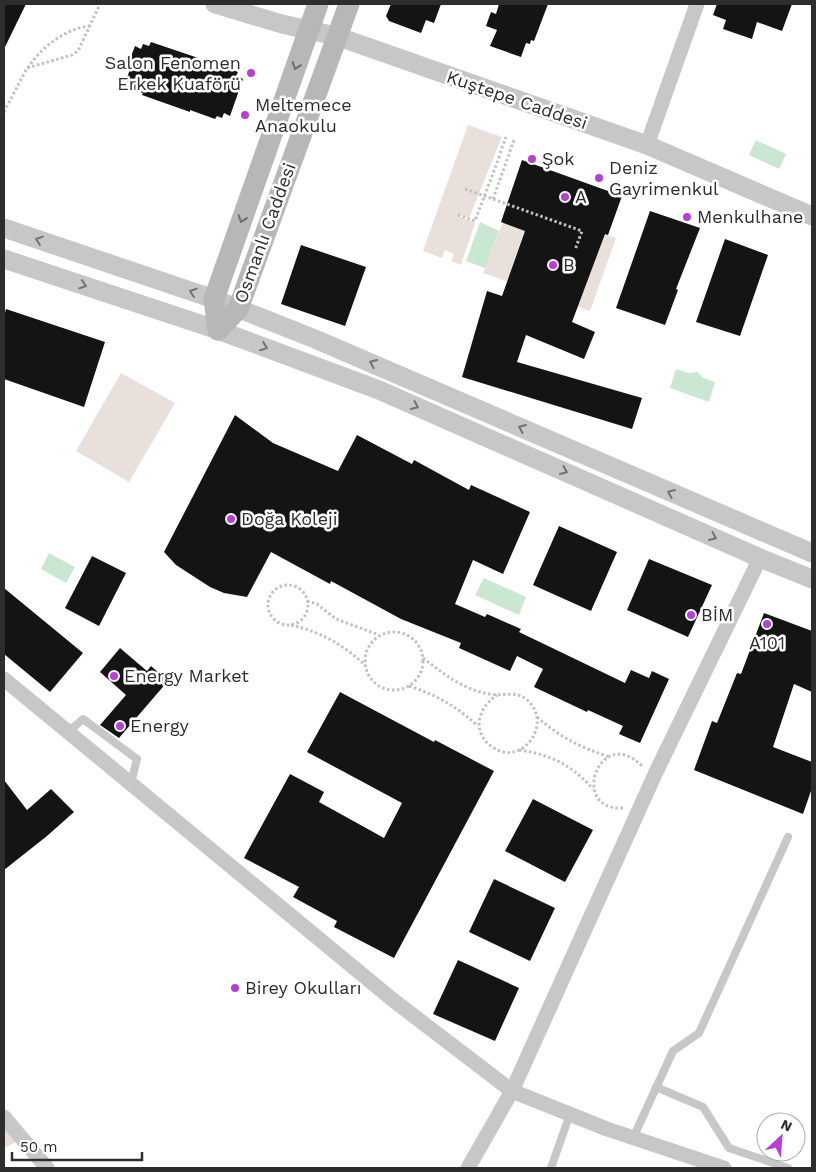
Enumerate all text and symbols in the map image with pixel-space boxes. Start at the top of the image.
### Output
place label: Salon Fenomen Erkek Kuaförü [105,52,241,94]
one-way arrow [291,61,301,70]
street label: Kuştepe Caddesi [444,66,590,133]
marker: Salon Fenomen Erkek Kuaförü [245,67,257,79]
place label: Meltemece Anaokulu [255,94,352,136]
marker: Meltemece Anaokulu [239,109,251,121]
place label: Şok [542,148,575,169]
marker: Şok [526,153,538,165]
place label: Deniz Gayrimenkul [609,157,719,199]
street label: Osmanlı Caddesi [229,160,300,306]
marker: Deniz Gayrimenkul [593,172,605,184]
place label: A [575,186,587,207]
marker: A [559,191,571,203]
place label: Menkulhane [697,206,803,227]
marker: Menkulhane [681,211,693,223]
one-way arrow [238,215,248,223]
one-way arrow [35,236,43,246]
place label: B [563,254,575,275]
marker: B [547,259,559,271]
one-way arrow [79,279,87,289]
one-way arrow [189,288,197,298]
one-way arrow [259,341,268,351]
one-way arrow [369,359,378,370]
one-way arrow [410,399,419,410]
one-way arrow [518,424,527,435]
one-way arrow [559,464,568,475]
one-way arrow [667,488,676,499]
place label: Doğa Koleji [241,508,338,529]
marker: Doğa Koleji [225,513,237,525]
one-way arrow [708,530,717,541]
place label: BİM [701,604,733,625]
marker: BİM [685,609,697,621]
marker: A101 [761,618,773,630]
place label: A101 [749,632,785,653]
place label: Energy Market [124,665,249,686]
marker: Energy Market [108,670,120,682]
place label: Energy [130,715,189,736]
marker: Energy [114,720,126,732]
place label: Birey Okulları [245,977,362,998]
marker: Birey Okulları [229,982,241,994]
north arrow [756,1112,806,1162]
text: N [779,1116,795,1135]
scale bar [12,1130,142,1162]
text: 50 m [20,1138,57,1156]

